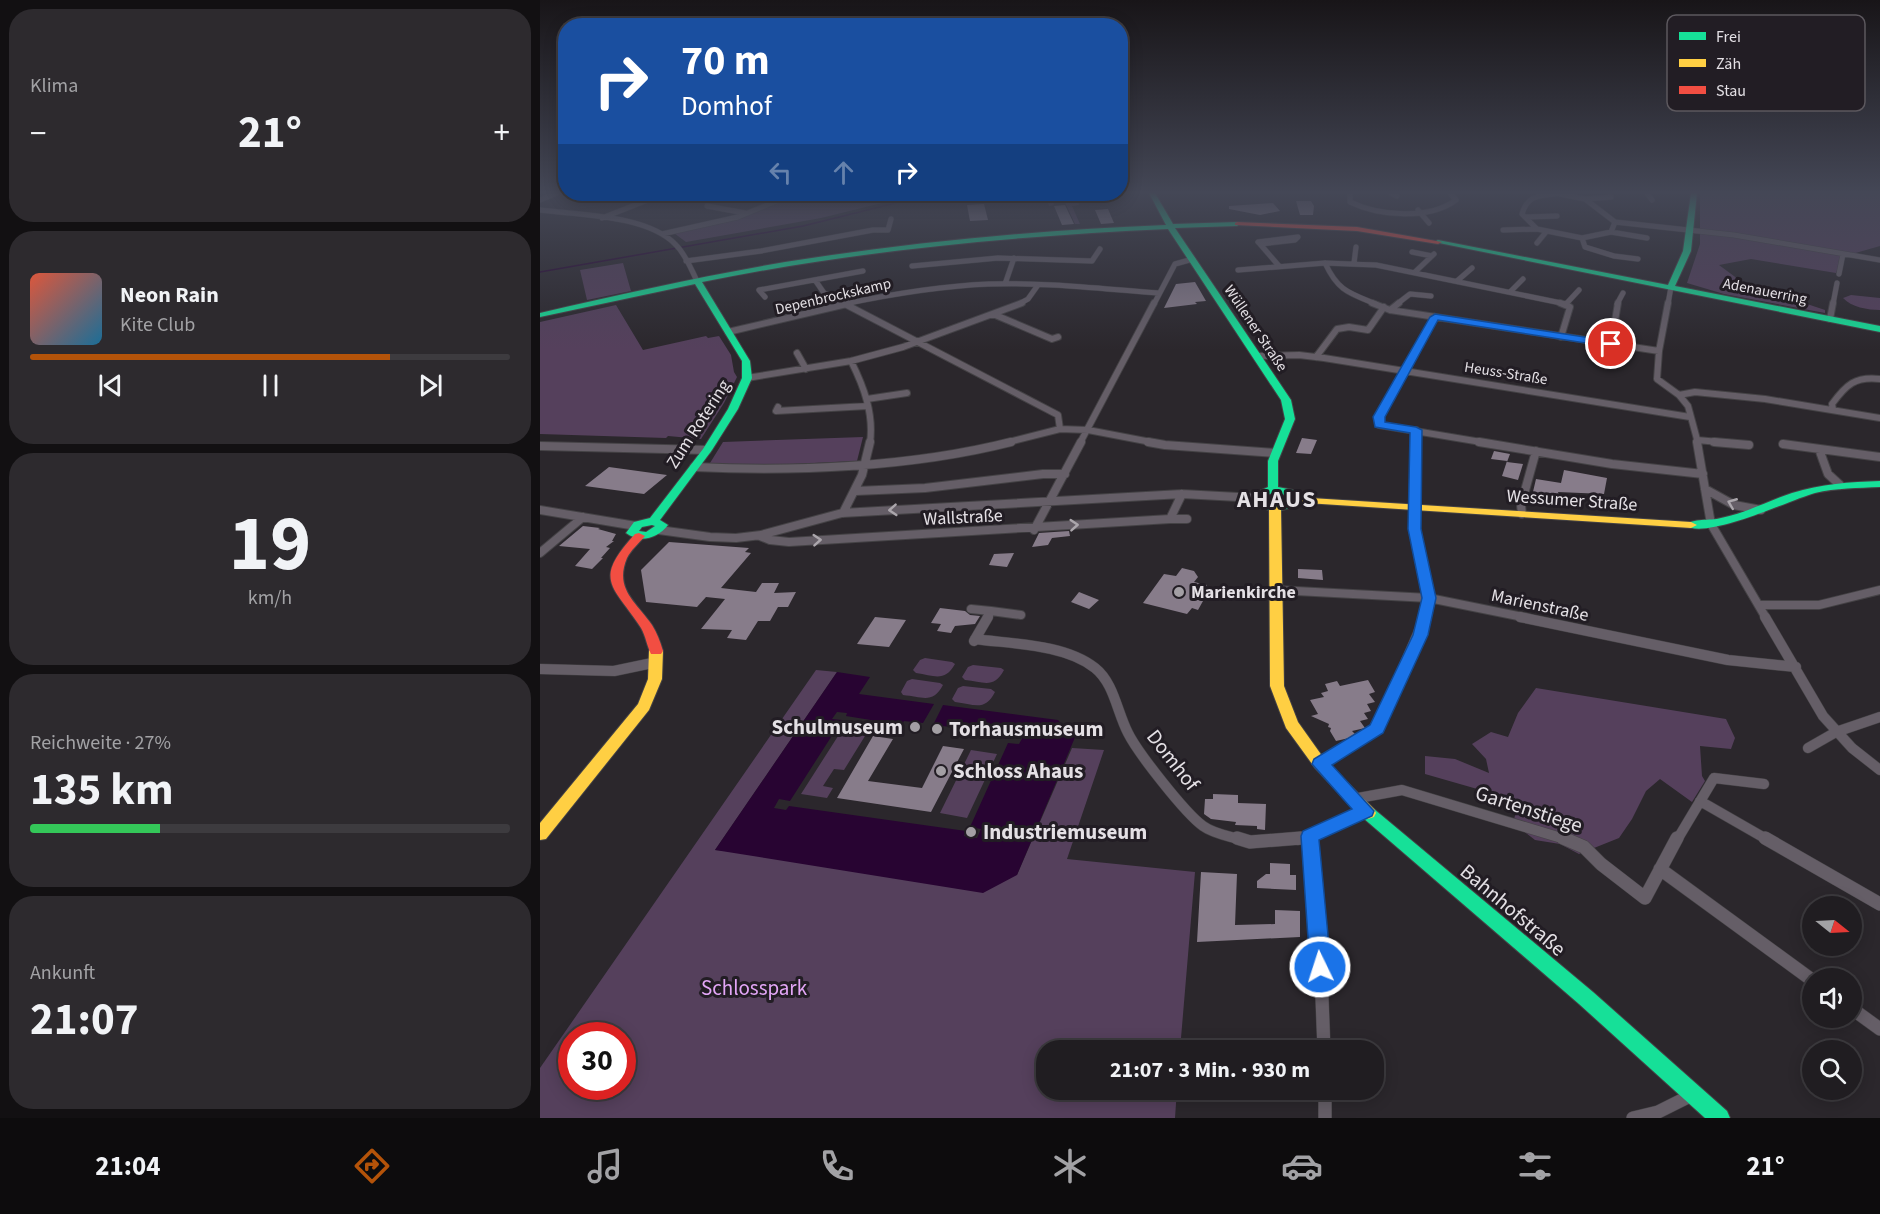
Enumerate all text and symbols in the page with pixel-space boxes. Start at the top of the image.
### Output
legend [1667,15,1865,111]
text: Frei [1716,26,1741,48]
text: 70 m [681,31,770,91]
icon: right [582,42,660,120]
text: Zäh [1716,53,1741,75]
text: Klima [30,72,78,100]
text: Stau [1716,80,1746,102]
text: Domhof [681,87,772,126]
text: 21° [238,101,302,165]
text: − [30,110,46,157]
text: + [494,110,510,157]
icon: left [764,156,797,189]
icon: ahead [827,156,860,189]
icon: right [890,156,923,189]
street label: Depenbrockskamp [773,273,893,320]
street label: Adenauerring [1721,273,1809,310]
text: Neon Rain [120,279,219,311]
street label: Wüllener Straße [1219,281,1292,376]
text: Kite Club [120,311,195,339]
pin [1585,318,1636,369]
icon: arrive [1594,327,1627,360]
street label: Heuss-Straße [1463,357,1549,390]
icon: previous [94,369,127,402]
icon: pause [254,369,287,402]
icon: next [414,369,447,402]
street label: Zum Rotering [660,375,737,474]
district label: AHAUS [1236,482,1317,517]
street label: Wessumer Straße [1506,483,1638,518]
text: 19 [229,489,311,600]
one-way arrow [1727,498,1738,510]
one-way arrow [888,503,897,516]
street label: Wallstraße [923,503,1003,532]
one-way arrow [1070,519,1079,532]
one-way arrow [812,534,821,547]
place label: Marienkirche [1191,580,1296,605]
street label: Marienstraße [1489,583,1591,628]
text: km/h [248,584,292,612]
marker: Marienkirche [1172,585,1186,599]
place label: Schulmuseum [772,712,903,742]
place label: Torhausmuseum [949,714,1103,744]
marker: Schulmuseum [908,720,922,734]
marker: Torhausmuseum [930,722,944,736]
street label: Domhof [1139,723,1207,798]
text: Reichweite · 27% [30,729,171,757]
place label: Schloss Ahaus [953,756,1083,786]
text: 135 km [30,758,174,822]
marker: Schloss Ahaus [934,764,948,778]
street label: Gartenstiege [1472,778,1586,840]
place label: Industriemuseum [983,817,1147,847]
marker: Industriemuseum [964,825,978,839]
street label: Bahnhofstraße [1454,857,1572,963]
north arrow [1802,896,1862,956]
map controls [1802,896,1862,1100]
position arrow [1288,935,1352,999]
text: Ankunft [30,959,95,987]
button: sound [1802,968,1862,1028]
park label: Schlosspark [701,973,808,1003]
text: 21:07 [30,988,139,1052]
speed limit sign: 30 [558,1022,636,1100]
button: search [1802,1040,1862,1100]
text: 21:07 · 3 Min. · 930 m [1110,1054,1310,1086]
icon: directions [351,1145,393,1187]
icon: music [584,1145,626,1187]
icon: phone [816,1145,858,1187]
icon: climate [1049,1145,1091,1187]
icon: car [1281,1145,1323,1187]
icon: filters [1514,1145,1556,1187]
text: 21:04 [95,1147,160,1186]
text: 21° [1746,1147,1785,1186]

